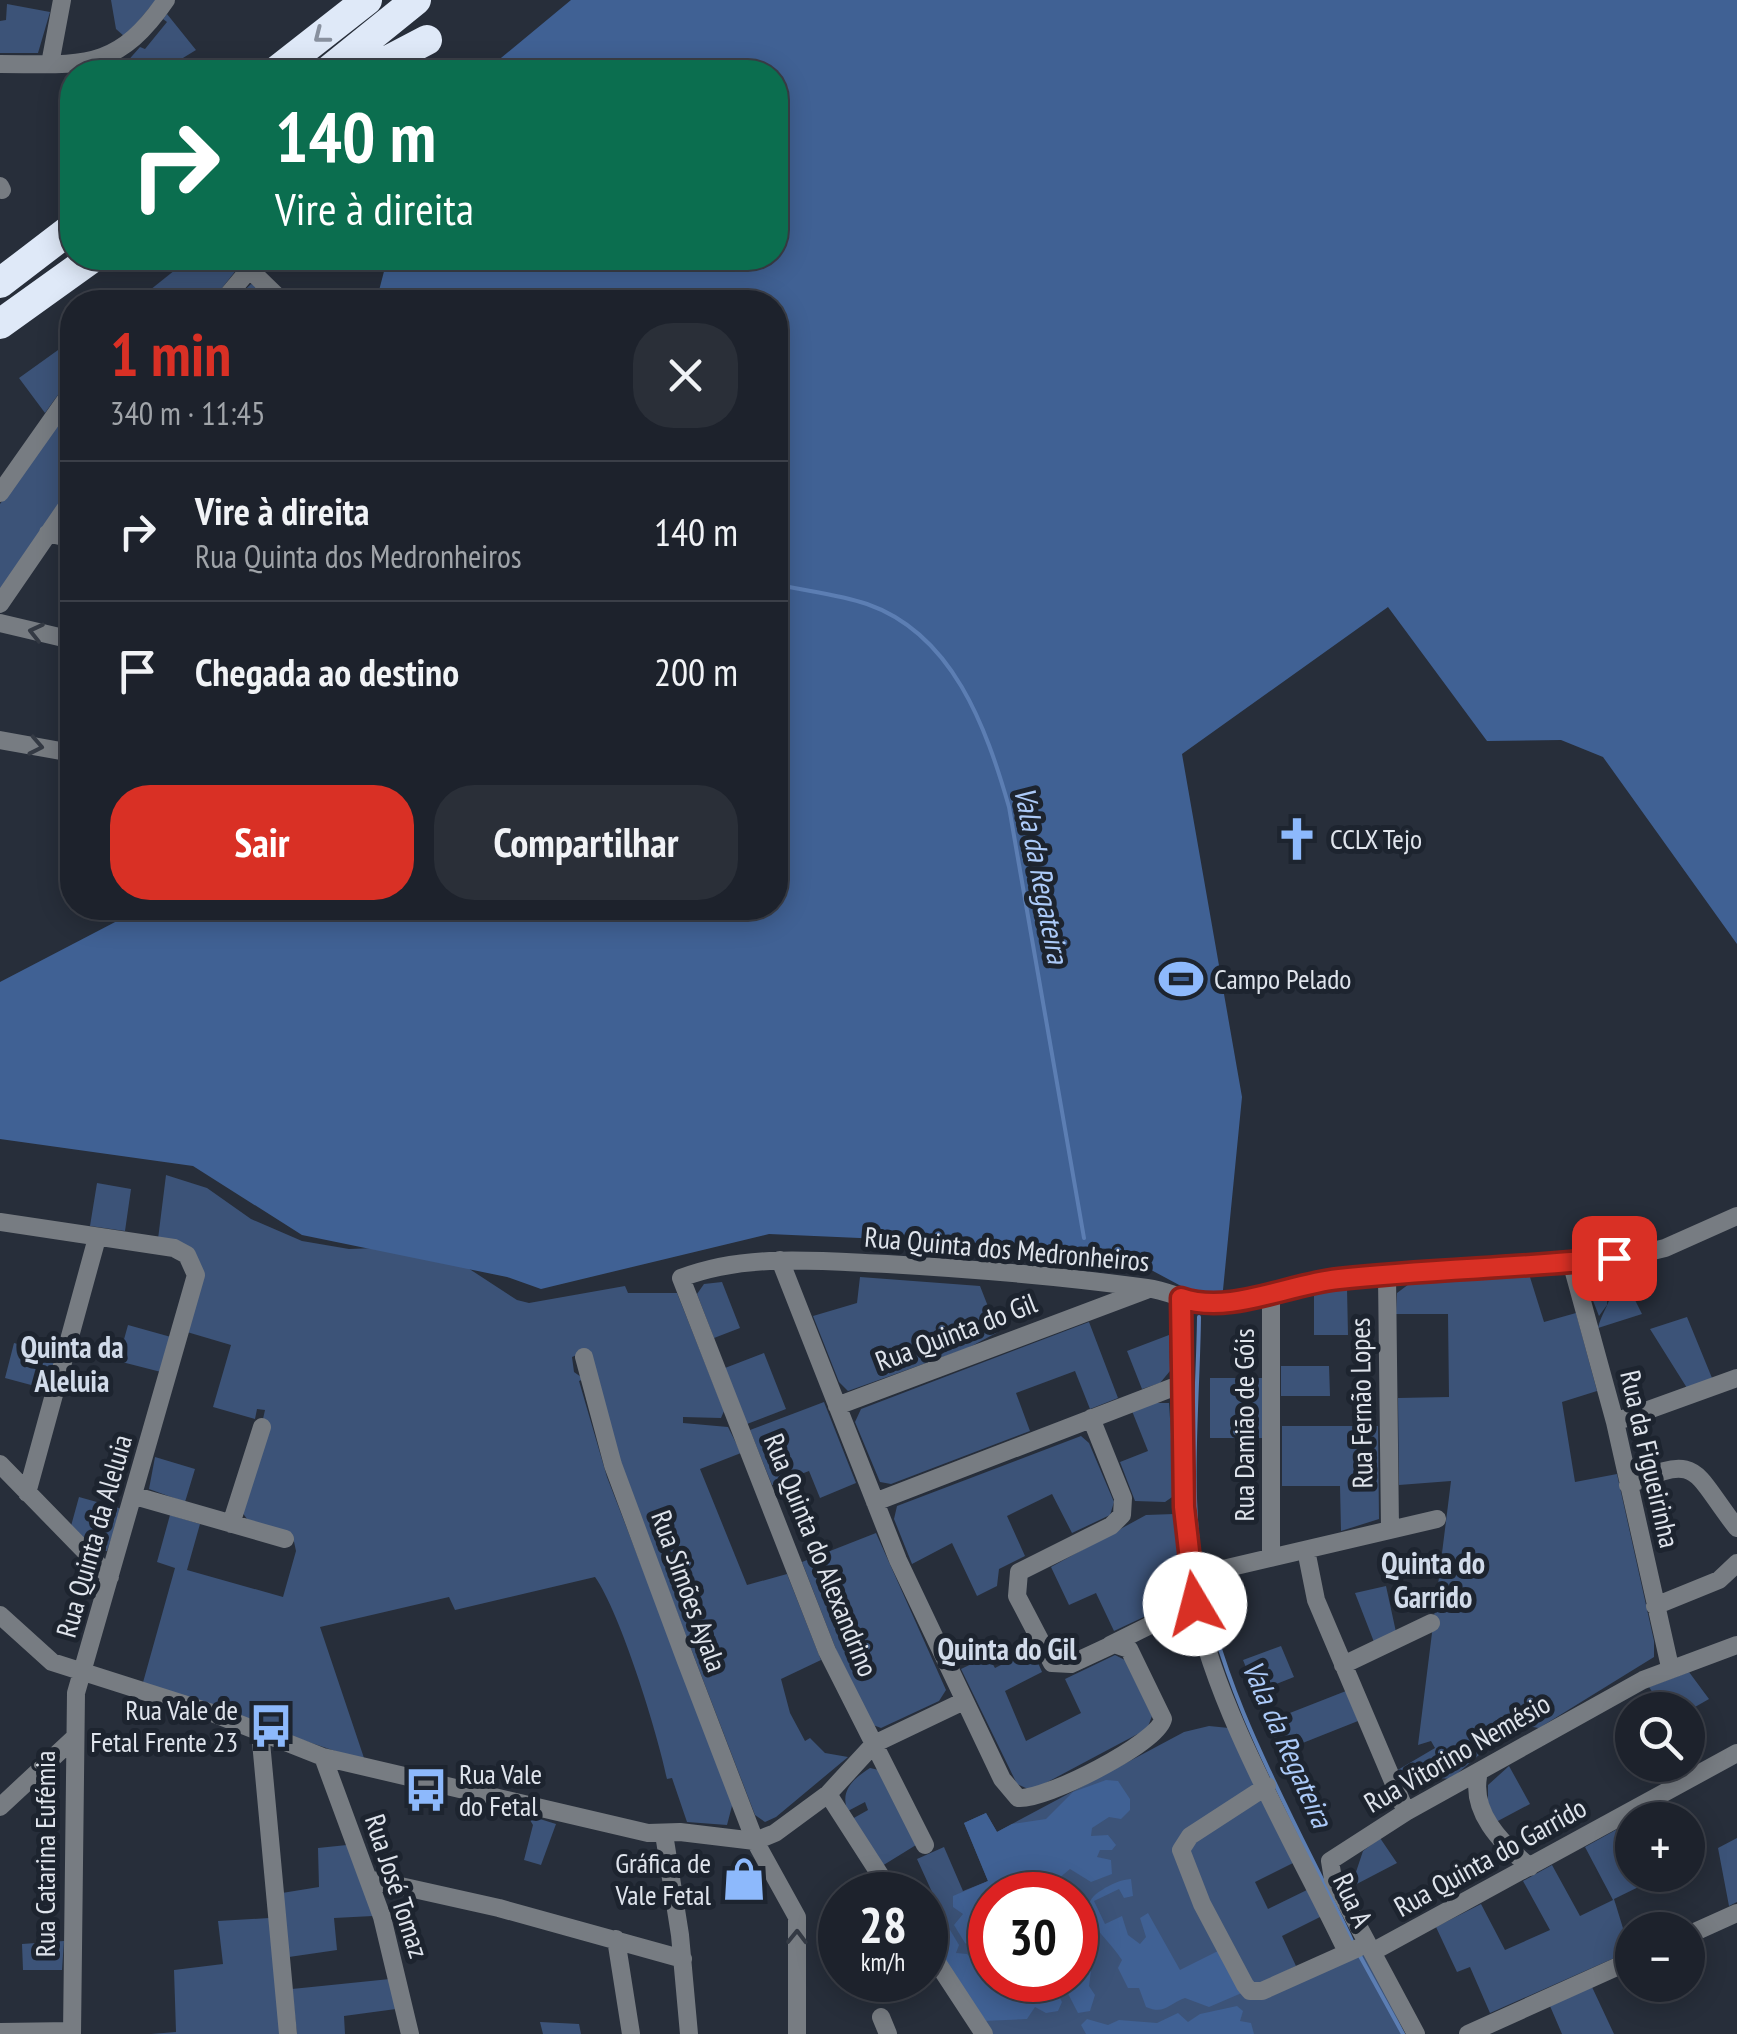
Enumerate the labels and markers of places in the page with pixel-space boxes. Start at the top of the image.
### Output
church icon: CCLX Tejo [1273,815,1321,863]
place label: CCLX Tejo [1330,820,1422,857]
sports icon: Campo Pelado [1157,955,1205,1003]
place label: Campo Pelado [1214,960,1351,997]
pin [1572,1216,1657,1301]
place label: Rua Vale de Fetal Frente 23 [90,1691,238,1760]
bus stop icon: Rua Vale de Fetal Frente 23 [247,1702,295,1750]
place label: Rua Vale do Fetal [459,1755,542,1824]
bus stop icon: Rua Vale do Fetal [402,1766,450,1814]
place label: Gráfica de Vale Fetal [614,1844,711,1913]
shop icon: Gráfica de Vale Fetal [720,1855,768,1903]

